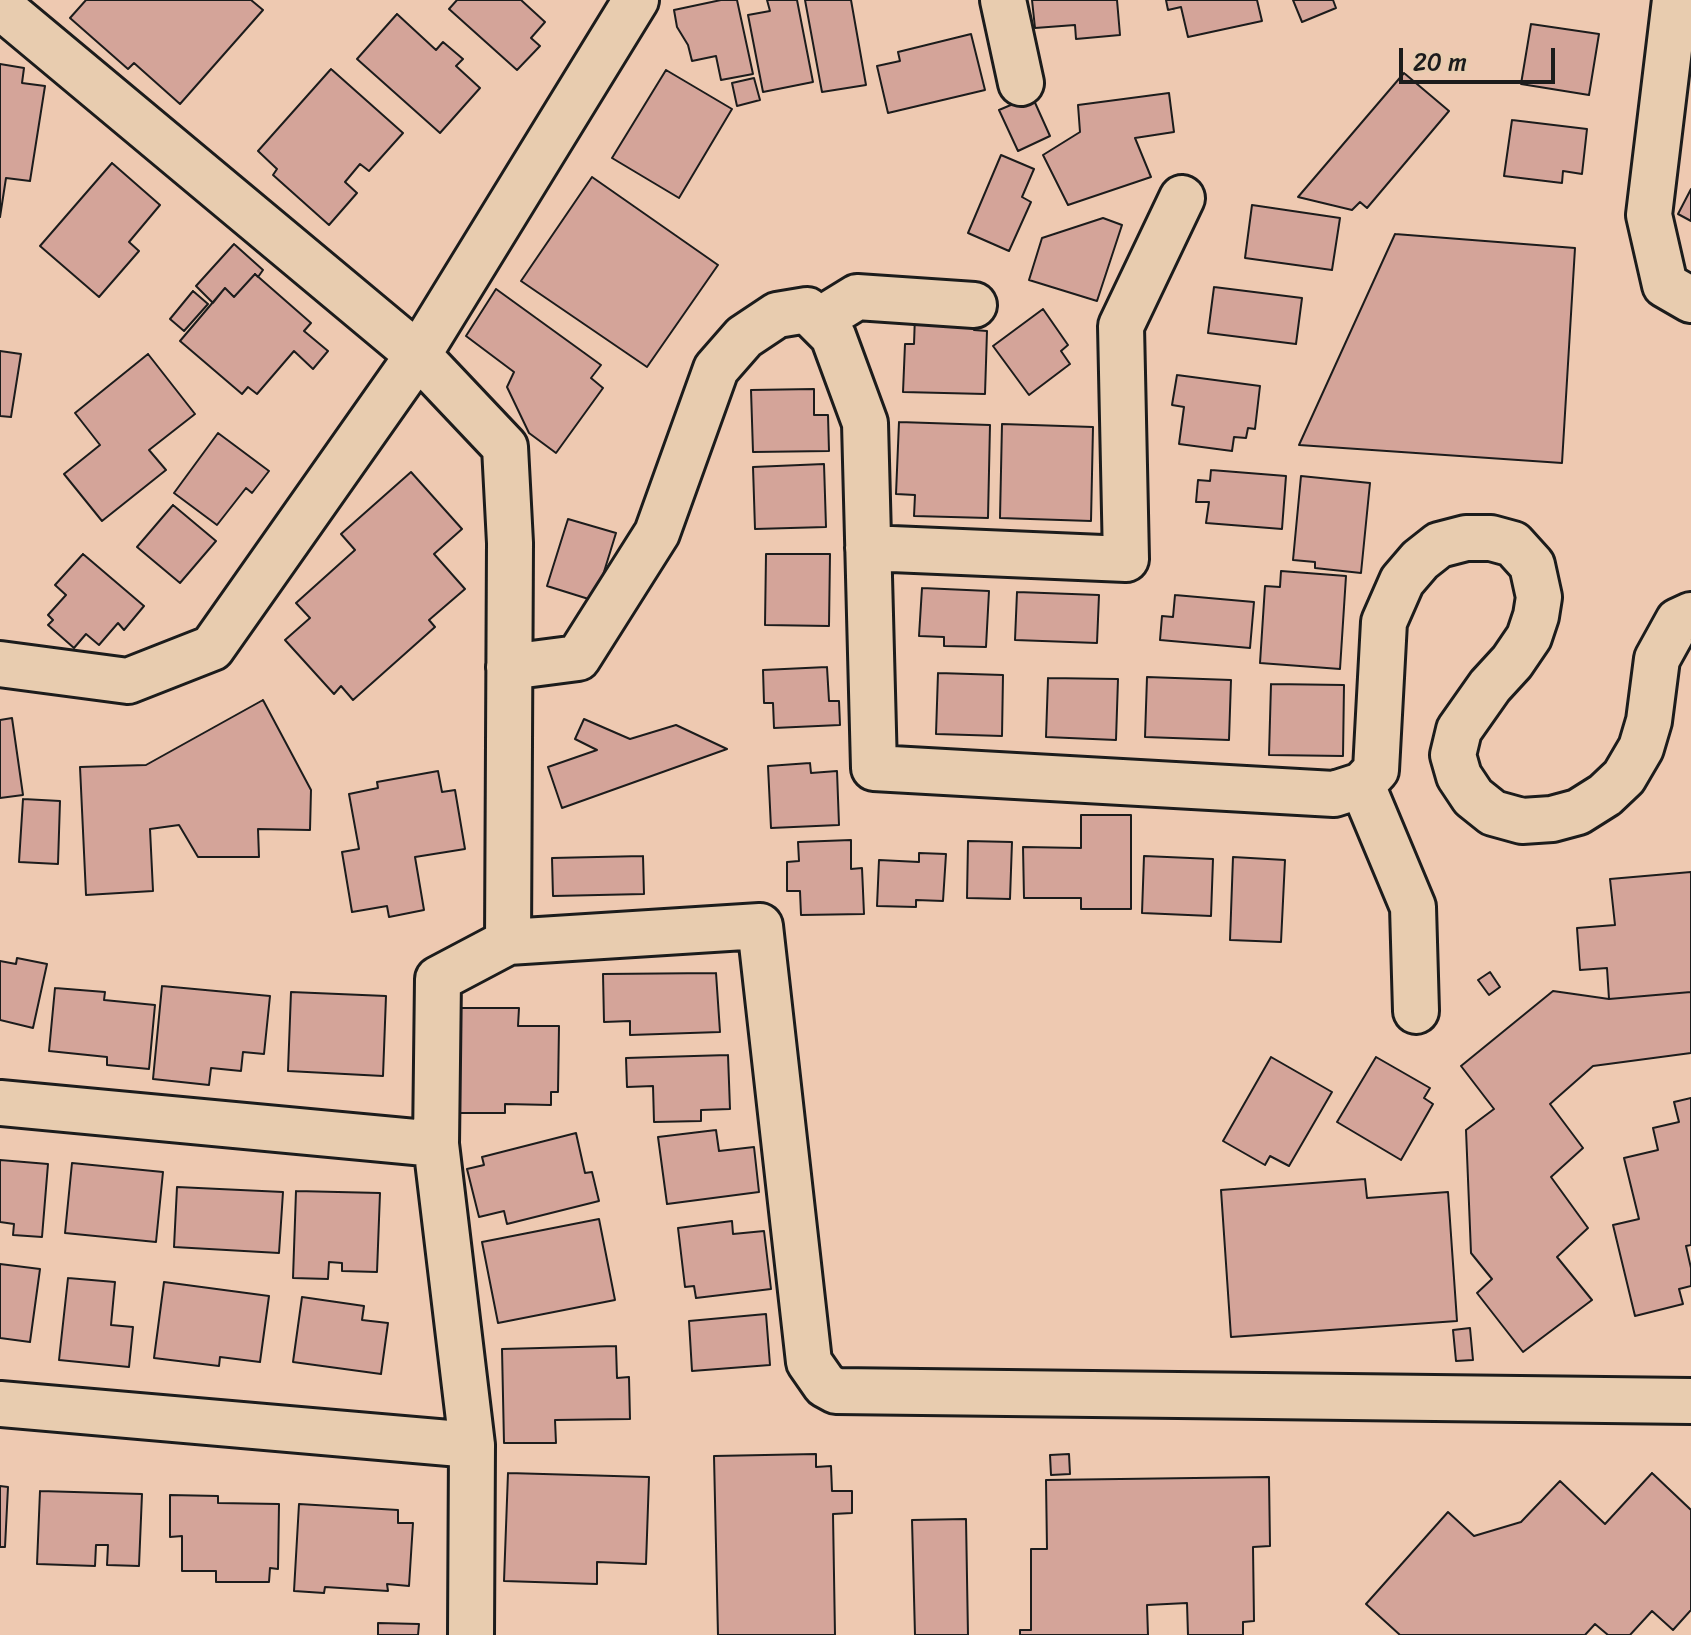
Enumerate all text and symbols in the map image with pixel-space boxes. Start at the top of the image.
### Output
scale bar [1403,32,1559,82]
text: 20 m [1413,41,1467,83]

